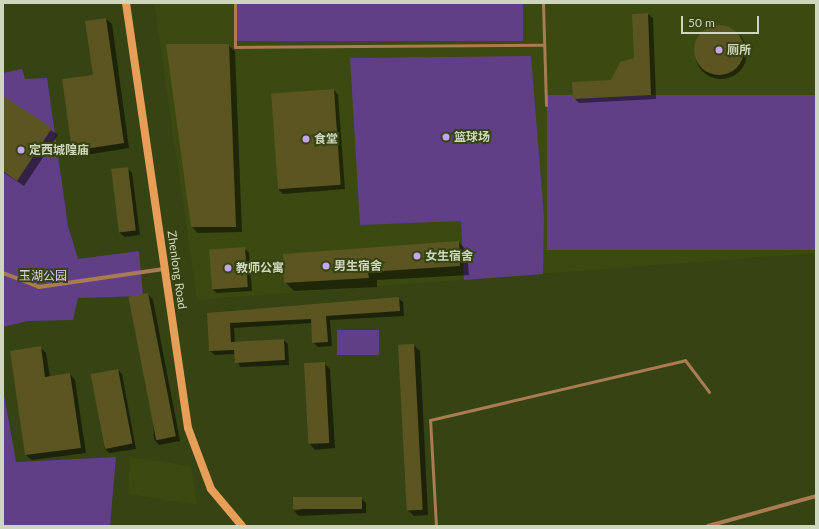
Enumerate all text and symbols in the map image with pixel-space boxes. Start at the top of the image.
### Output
scale bar [683,8,761,34]
text: 50 m [688,15,715,30]
place label: 厕所 [727,43,751,57]
marker: 厕所 [714,45,724,55]
place label: 篮球场 [454,130,490,144]
place label: 食堂 [314,132,338,146]
marker: 篮球场 [441,132,451,142]
marker: 食堂 [301,134,311,144]
place label: 定西城隍庙 [29,143,89,157]
marker: 定西城隍庙 [16,145,26,155]
street label: Zhenlong Road [164,230,190,310]
place label: 女生宿舍 [425,249,473,263]
marker: 女生宿舍 [412,251,422,261]
place label: 男生宿舍 [334,259,382,273]
place label: 教师公寓 [236,261,284,275]
marker: 男生宿舍 [321,261,331,271]
marker: 教师公寓 [223,263,233,273]
park label: 玉湖公园 [19,269,67,283]

